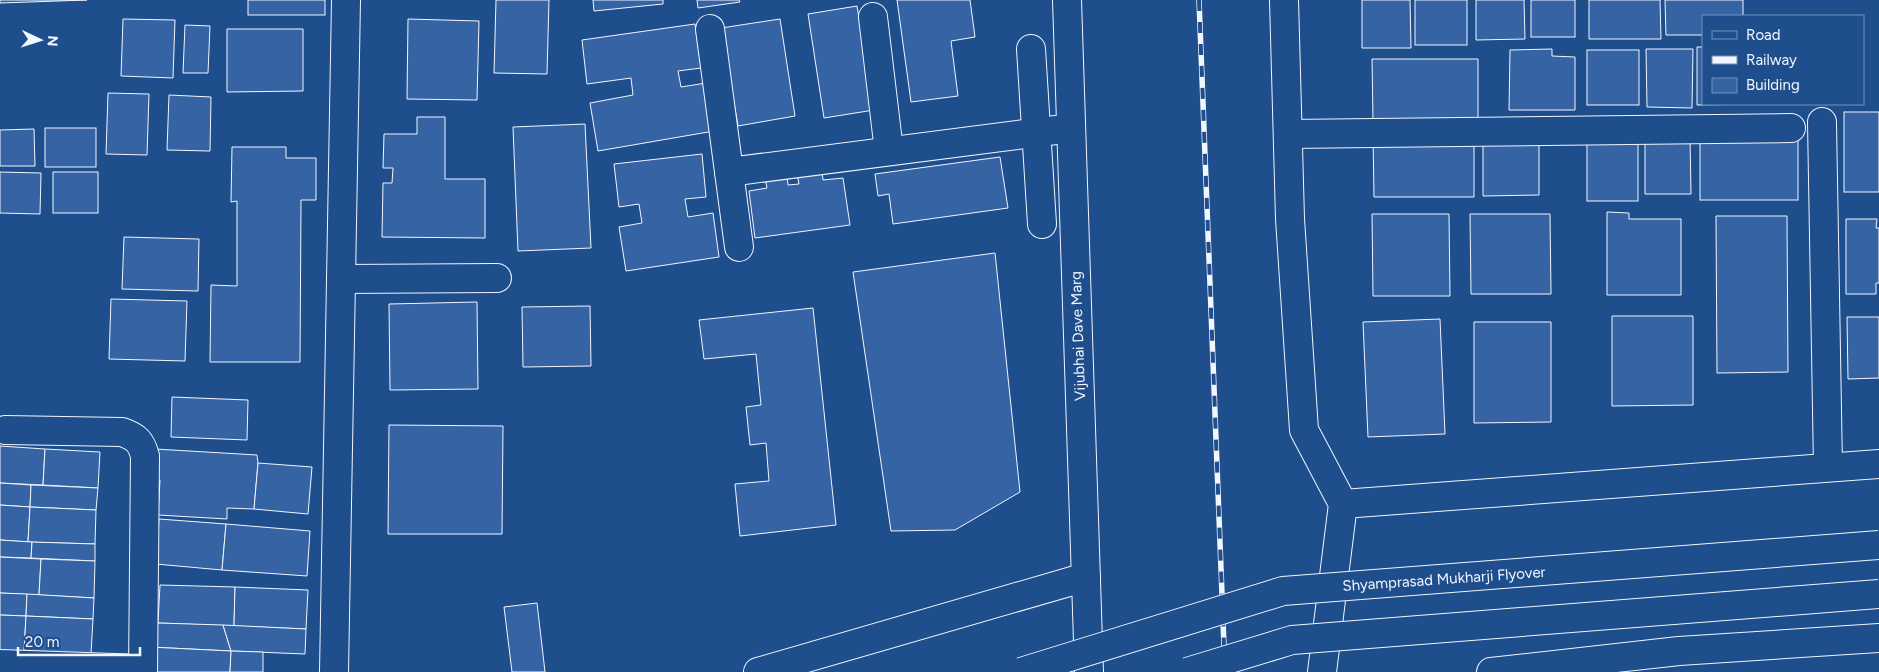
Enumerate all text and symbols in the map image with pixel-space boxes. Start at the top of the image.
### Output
north arrow [15,15,65,65]
legend [1702,15,1864,105]
text: Road [1746,26,1781,44]
text: N [44,35,61,47]
text: Railway [1746,51,1797,69]
text: Building [1746,76,1800,94]
street label: Vijubhai Dave Marg [1067,271,1089,401]
street label: Shyamprasad Mukharji Flyover [1342,563,1546,595]
scale bar [18,624,140,656]
text: 20 m [25,633,59,651]

